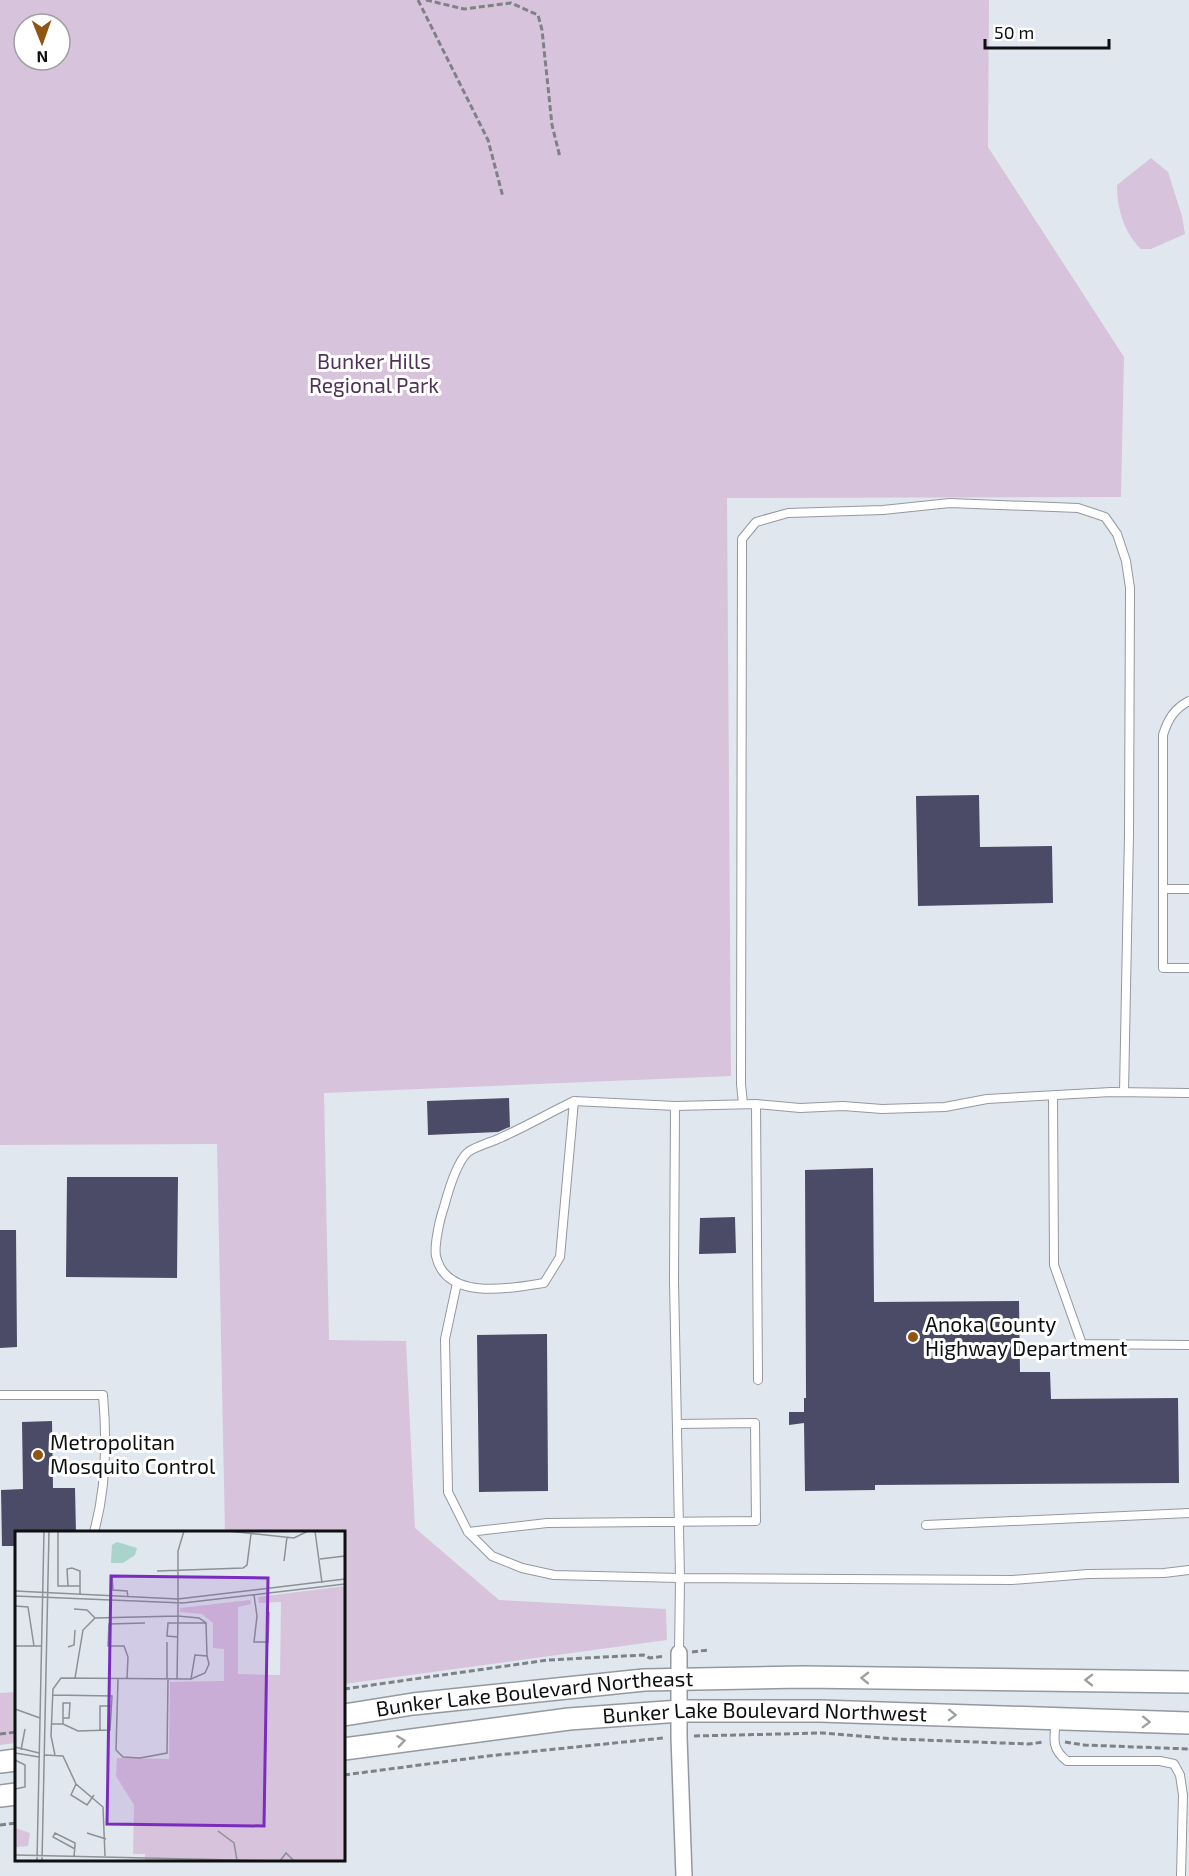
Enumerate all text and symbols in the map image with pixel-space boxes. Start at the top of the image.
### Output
north arrow [12,12,72,72]
scale bar [985,12,1110,50]
text: 50 m [994,21,1034,43]
text: N [36,48,48,67]
park label: Bunker Hills Regional Park [309,348,439,397]
place label: Anoka County Highway Department [925,1311,1127,1360]
marker: Anoka County Highway Department [906,1330,920,1344]
place label: Metropolitan Mosquito Control [50,1429,216,1478]
marker: Metropolitan Mosquito Control [31,1448,45,1462]
inset map [15,1531,345,1861]
street label: Bunker Lake Boulevard Northeast [374,1665,694,1721]
one-way arrow [860,1672,869,1684]
one-way arrow [1084,1674,1093,1687]
street label: Bunker Lake Boulevard Northwest [602,1697,928,1728]
one-way arrow [947,1709,956,1721]
one-way arrow [1142,1716,1151,1728]
one-way arrow [397,1735,406,1747]

